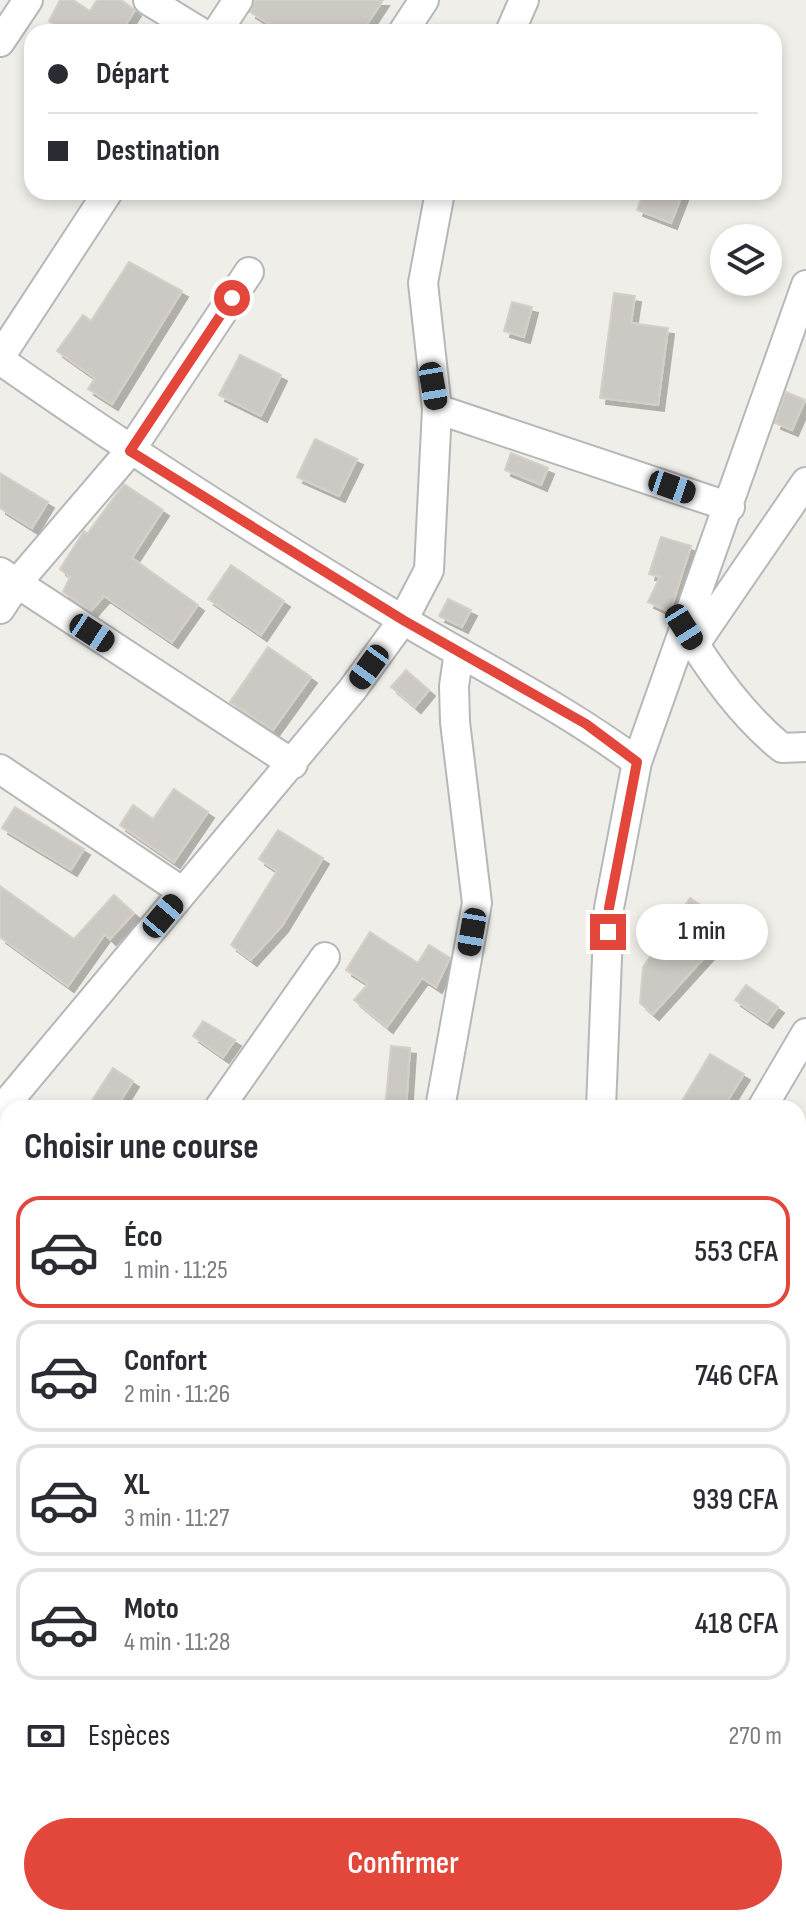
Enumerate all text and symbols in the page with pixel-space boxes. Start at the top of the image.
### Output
text: Départ [96,56,169,92]
text: Destination [96,133,220,169]
map controls [710,224,782,296]
button: layers [710,224,782,296]
route start [214,280,250,316]
car [417,360,449,412]
car [645,468,699,506]
car [661,600,707,654]
car [65,610,119,656]
car [345,641,393,693]
car [138,890,188,942]
callout: 1 min [636,904,768,960]
car [456,906,488,958]
route end [590,914,626,950]
text: 1 min [678,916,726,947]
text: Choisir une course [24,1126,259,1169]
icon: car [28,1216,100,1288]
text: Éco [124,1219,163,1255]
text: 553 CFA [695,1234,778,1270]
text: 1 min · 11:25 [124,1255,228,1286]
icon: car [28,1340,100,1412]
text: Confort [124,1343,207,1379]
text: 746 CFA [695,1358,778,1394]
text: 2 min · 11:26 [124,1379,230,1410]
icon: car [28,1464,100,1536]
text: XL [124,1467,150,1503]
text: 939 CFA [692,1482,778,1518]
text: 3 min · 11:27 [124,1503,229,1534]
icon: car [28,1588,100,1660]
text: Moto [124,1591,179,1627]
text: 418 CFA [695,1606,778,1642]
text: 4 min · 11:28 [124,1627,230,1658]
icon: cash [24,1714,68,1758]
text: Espèces [88,1718,170,1754]
text: 270 m [729,1721,782,1752]
button: Confirmer [24,1818,782,1910]

